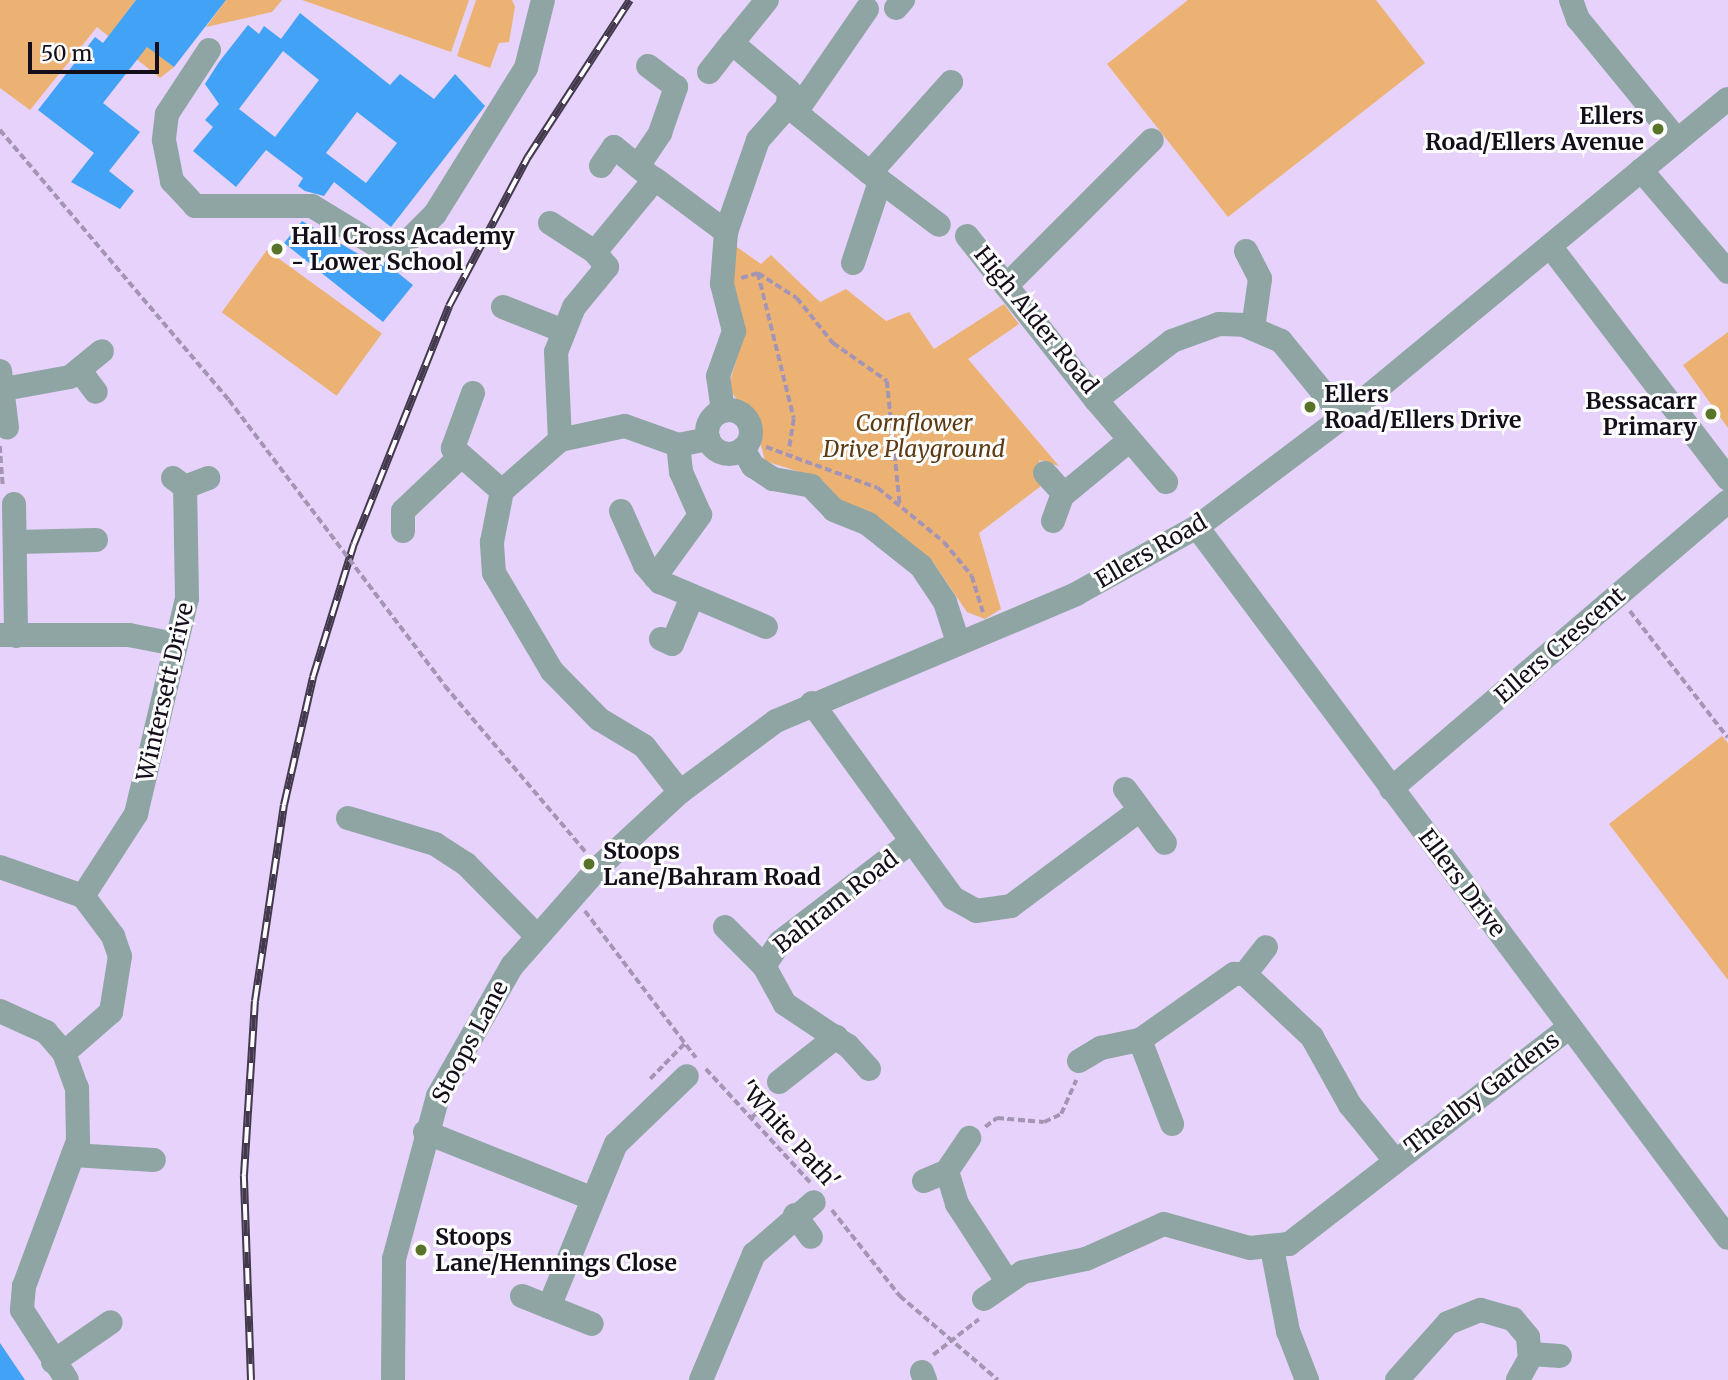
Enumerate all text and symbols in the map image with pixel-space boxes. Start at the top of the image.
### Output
scale bar [32,28,163,72]
text: 50 m [41,40,92,67]
place label: Ellers Road/Ellers Avenue [1425,102,1644,156]
marker: Ellers Road/Ellers Avenue [1650,121,1666,137]
place label: Hall Cross Academy - Lower School [291,222,515,276]
marker: Hall Cross Academy - Lower School [269,241,285,257]
street label: High Alder Road [968,241,1104,399]
place label: Ellers Road/Ellers Drive [1324,380,1521,434]
place label: Bessacarr Primary [1585,387,1697,441]
marker: Ellers Road/Ellers Drive [1302,399,1318,415]
marker: Bessacarr Primary [1703,406,1719,422]
park label: Cornflower Drive Playground [823,409,1005,463]
street label: Ellers Road [1091,508,1211,594]
street label: Ellers Crescent [1489,581,1631,709]
street label: Wintersett Drive [131,600,199,784]
street label: Ellers Drive [1413,824,1511,942]
place label: Stoops Lane/Bahram Road [603,837,821,891]
street label: Bahram Road [768,845,904,959]
marker: Stoops Lane/Bahram Road [581,856,597,872]
street label: Stoops Lane [426,976,514,1108]
street label: Thealby Gardens [1399,1026,1565,1160]
street label: 'White Path' [733,1075,845,1195]
place label: Stoops Lane/Hennings Close [435,1223,677,1277]
marker: Stoops Lane/Hennings Close [413,1242,429,1258]

